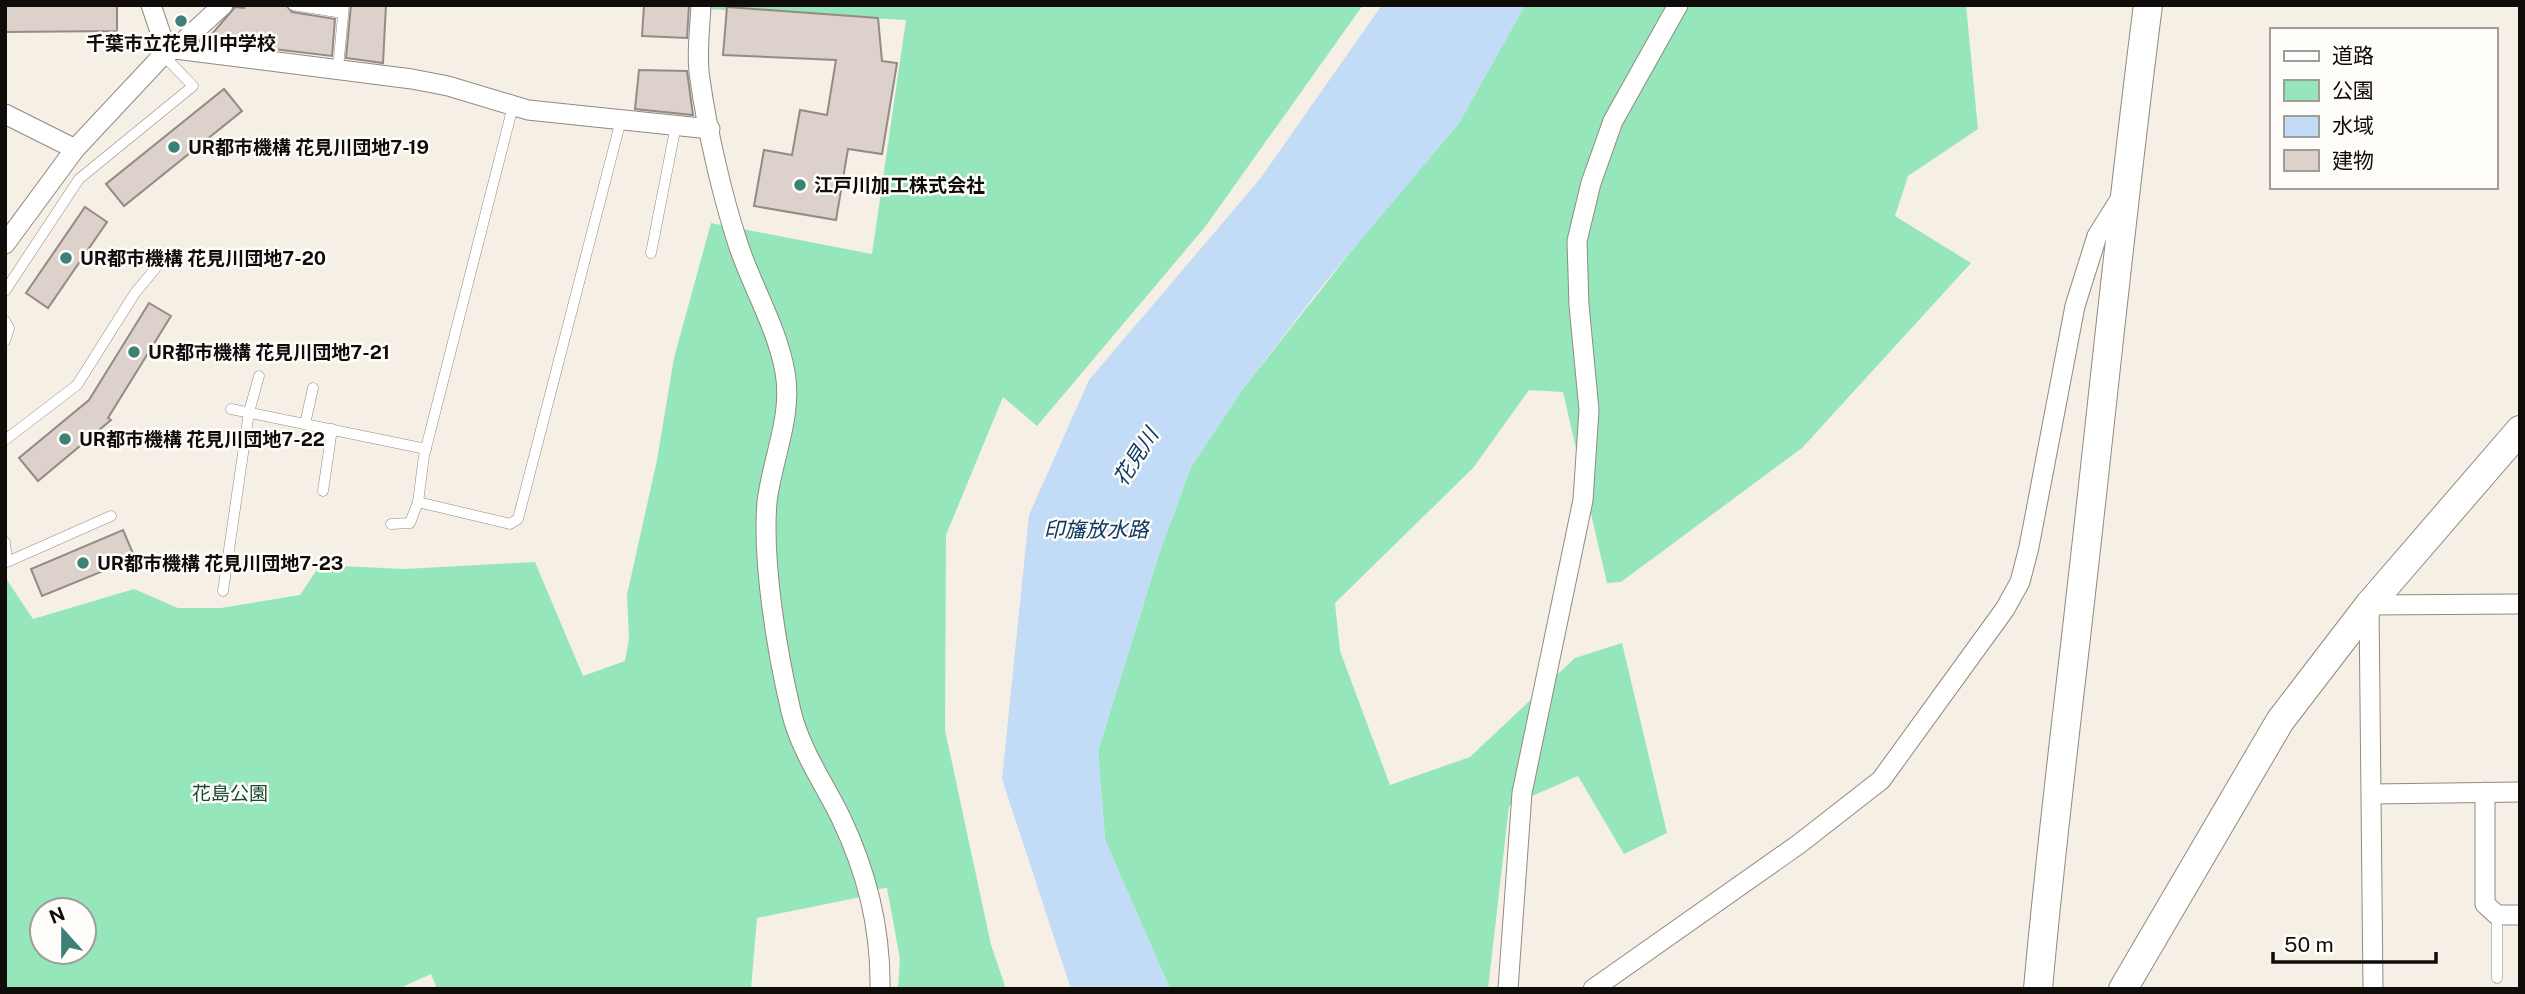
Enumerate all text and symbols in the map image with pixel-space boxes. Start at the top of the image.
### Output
marker: 千葉市立花見川中学校 [173,13,189,29]
legend [2270,28,2497,189]
place label: 千葉市立花見川中学校 [86,32,276,54]
text: 道路 [2332,43,2374,68]
text: 公園 [2332,78,2374,103]
text: 水域 [2332,113,2374,138]
place label: UR都市機構 花見川団地7-19 [188,136,429,158]
marker: UR都市機構 花見川団地7-19 [166,139,182,155]
text: 建物 [2332,148,2374,173]
place label: 江戸川加工株式会社 [814,174,985,196]
marker: 江戸川加工株式会社 [792,177,808,193]
place label: UR都市機構 花見川団地7-20 [80,247,326,269]
marker: UR都市機構 花見川団地7-20 [58,250,74,266]
place label: UR都市機構 花見川団地7-21 [148,341,390,363]
marker: UR都市機構 花見川団地7-21 [126,344,142,360]
water label: 花見川 [1108,422,1164,490]
place label: UR都市機構 花見川団地7-22 [79,428,325,450]
marker: UR都市機構 花見川団地7-22 [57,431,73,447]
water label: 印旛放水路 [1044,517,1150,542]
place label: UR都市機構 花見川団地7-23 [97,552,343,574]
marker: UR都市機構 花見川団地7-23 [75,555,91,571]
park label: 花島公園 [192,782,268,804]
north arrow [28,896,98,966]
text: N [46,902,68,928]
scale bar [2273,920,2436,964]
text: 50 m [2284,932,2334,957]

